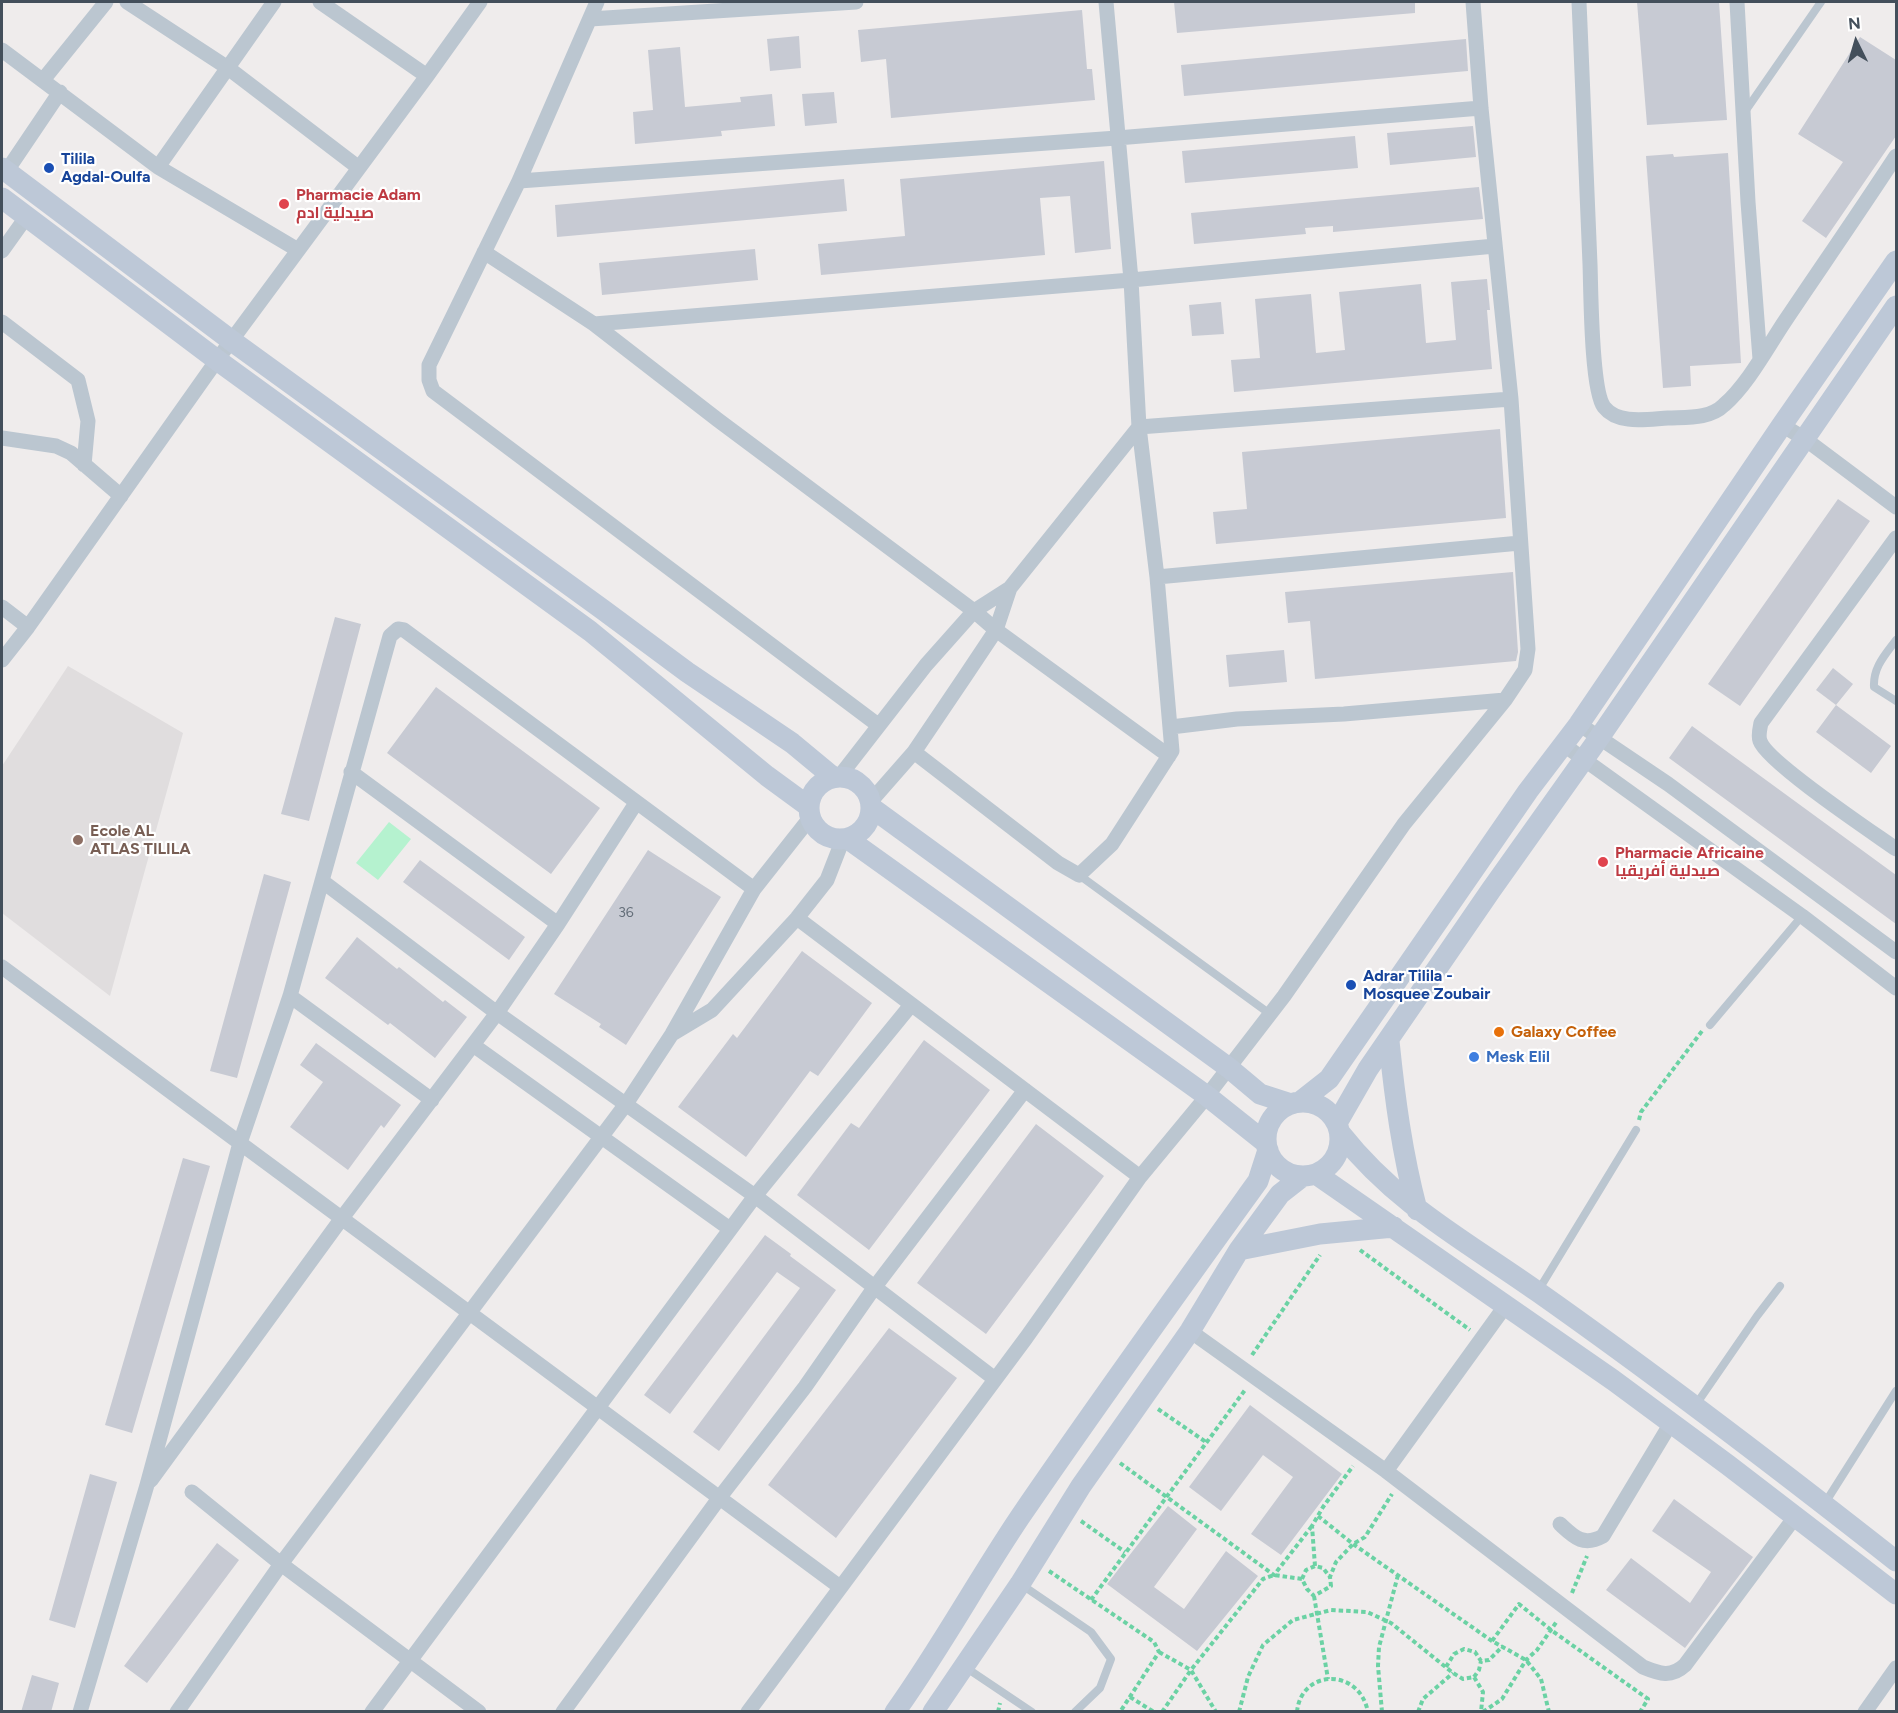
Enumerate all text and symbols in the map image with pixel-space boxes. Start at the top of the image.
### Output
north arrow [1826,12,1886,72]
text: N [1847,14,1861,34]
place label: Tilila Agdal-Oulfa [61,149,151,187]
marker: Tilila Agdal-Oulfa [42,161,56,175]
place label: Pharmacie Adam صيدلية ادم [296,185,421,223]
marker: Pharmacie Adam صيدلية ادم [277,197,291,211]
place label: Ecole AL ATLAS TILILA [90,821,191,859]
marker: Ecole AL ATLAS TILILA [71,833,85,847]
place label: Pharmacie Africaine صيدلية أفريقيا [1615,843,1764,881]
marker: Pharmacie Africaine صيدلية أفريقيا [1596,855,1610,869]
house number: 36 [618,905,634,921]
place label: Adrar Tilila - Mosquee Zoubair [1363,966,1490,1004]
marker: Adrar Tilila - Mosquee Zoubair [1344,978,1358,992]
place label: Galaxy Coffee [1511,1022,1616,1042]
marker: Galaxy Coffee [1492,1025,1506,1039]
place label: Mesk Elil [1486,1047,1550,1067]
marker: Mesk Elil [1467,1050,1481,1064]

